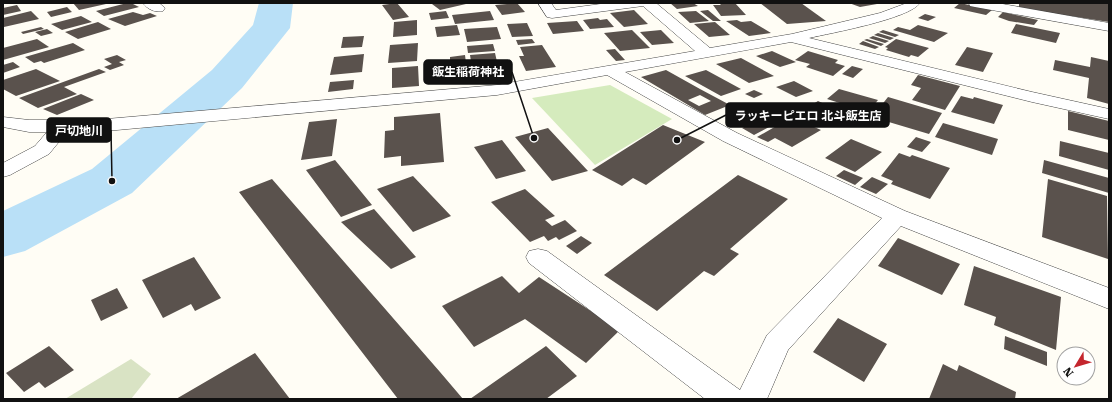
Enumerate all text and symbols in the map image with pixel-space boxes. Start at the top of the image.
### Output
callout: 飯生稲荷神社 [424,60,512,84]
text: 飯生稲荷神社 [432,65,504,79]
callout: ラッキーピエロ 北斗飯生店 [726,103,889,127]
text: ラッキーピエロ 北斗飯生店 [734,109,882,123]
callout: 戸切地川 [47,118,111,142]
text: 戸切地川 [55,124,103,138]
north arrow [1056,346,1096,386]
text: N [1060,364,1076,379]

